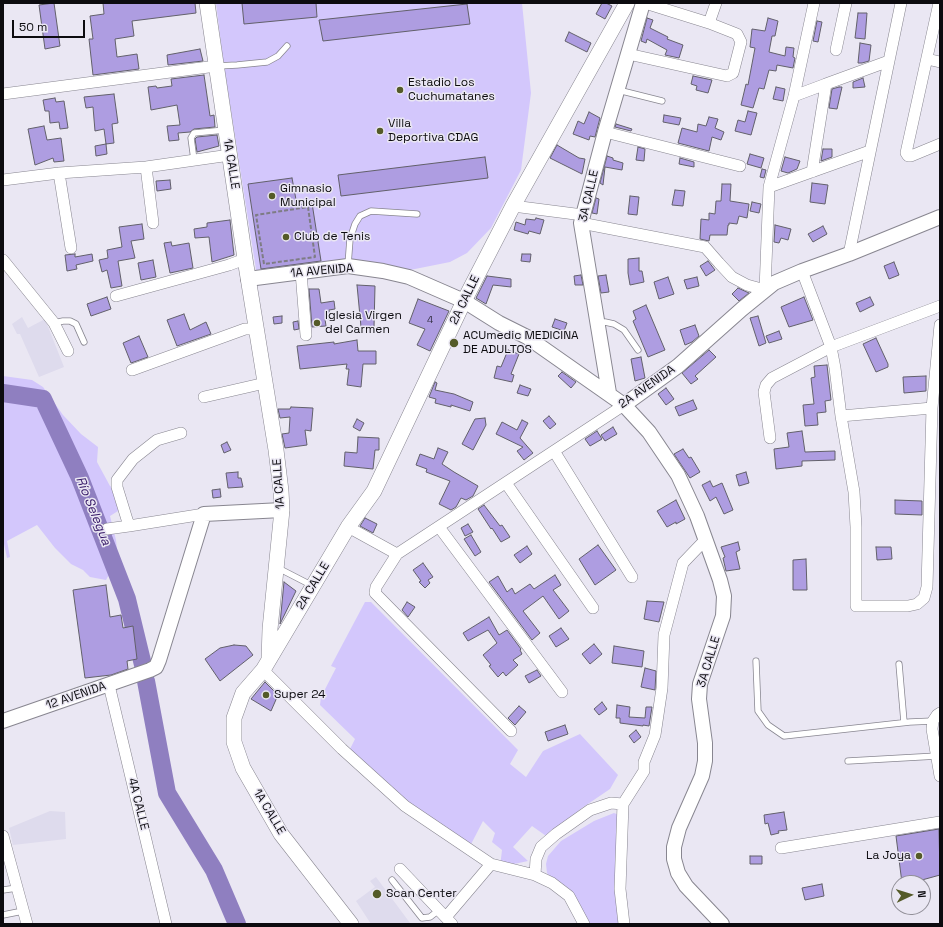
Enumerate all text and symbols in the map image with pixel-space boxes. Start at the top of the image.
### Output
scale bar [14,12,87,38]
text: 50 m [19,19,47,35]
place label: Estadio Los Cuchumatanes [408,76,495,104]
marker: Estadio Los Cuchumatanes [395,85,405,95]
place label: Villa Deportiva CDAG [388,117,478,145]
marker: Villa Deportiva CDAG [375,126,385,136]
street label: 1A CALLE [220,138,242,190]
street label: 3A CALLE [576,169,602,223]
place label: Gimnasio Municipal [280,182,336,210]
marker: Gimnasio Municipal [267,191,277,201]
place label: Club de Tenis [294,230,370,244]
marker: Club de Tenis [281,232,291,242]
street label: 1A AVENIDA [290,261,354,281]
street label: 2A CALLE [447,273,483,327]
place label: Iglesia Virgen del Carmen [325,309,402,337]
house number: 4 [427,314,433,326]
marker: Iglesia Virgen del Carmen [312,318,322,328]
place label: ACUmedic MEDICINA DE ADULTOS [463,329,579,357]
marker: ACUmedic MEDICINA DE ADULTOS [448,337,460,349]
street label: 2A AVENIDA [616,362,678,412]
street label: 1A CALLE [270,458,288,510]
water label: Río Selegua [72,474,114,548]
street label: 2A CALLE [293,560,333,612]
street label: 3A CALLE [694,635,724,689]
street label: 12 AVENIDA [44,679,108,713]
place label: Super 24 [274,688,326,702]
marker: Super 24 [261,690,271,700]
street label: 4A CALLE [125,776,151,832]
street label: 1A CALLE [250,787,288,837]
place label: La Joya [866,849,911,863]
marker: La Joya [914,851,924,861]
north arrow [891,875,931,915]
place label: Scan Center [386,887,457,901]
marker: Scan Center [371,888,383,900]
text: N [915,890,929,898]

